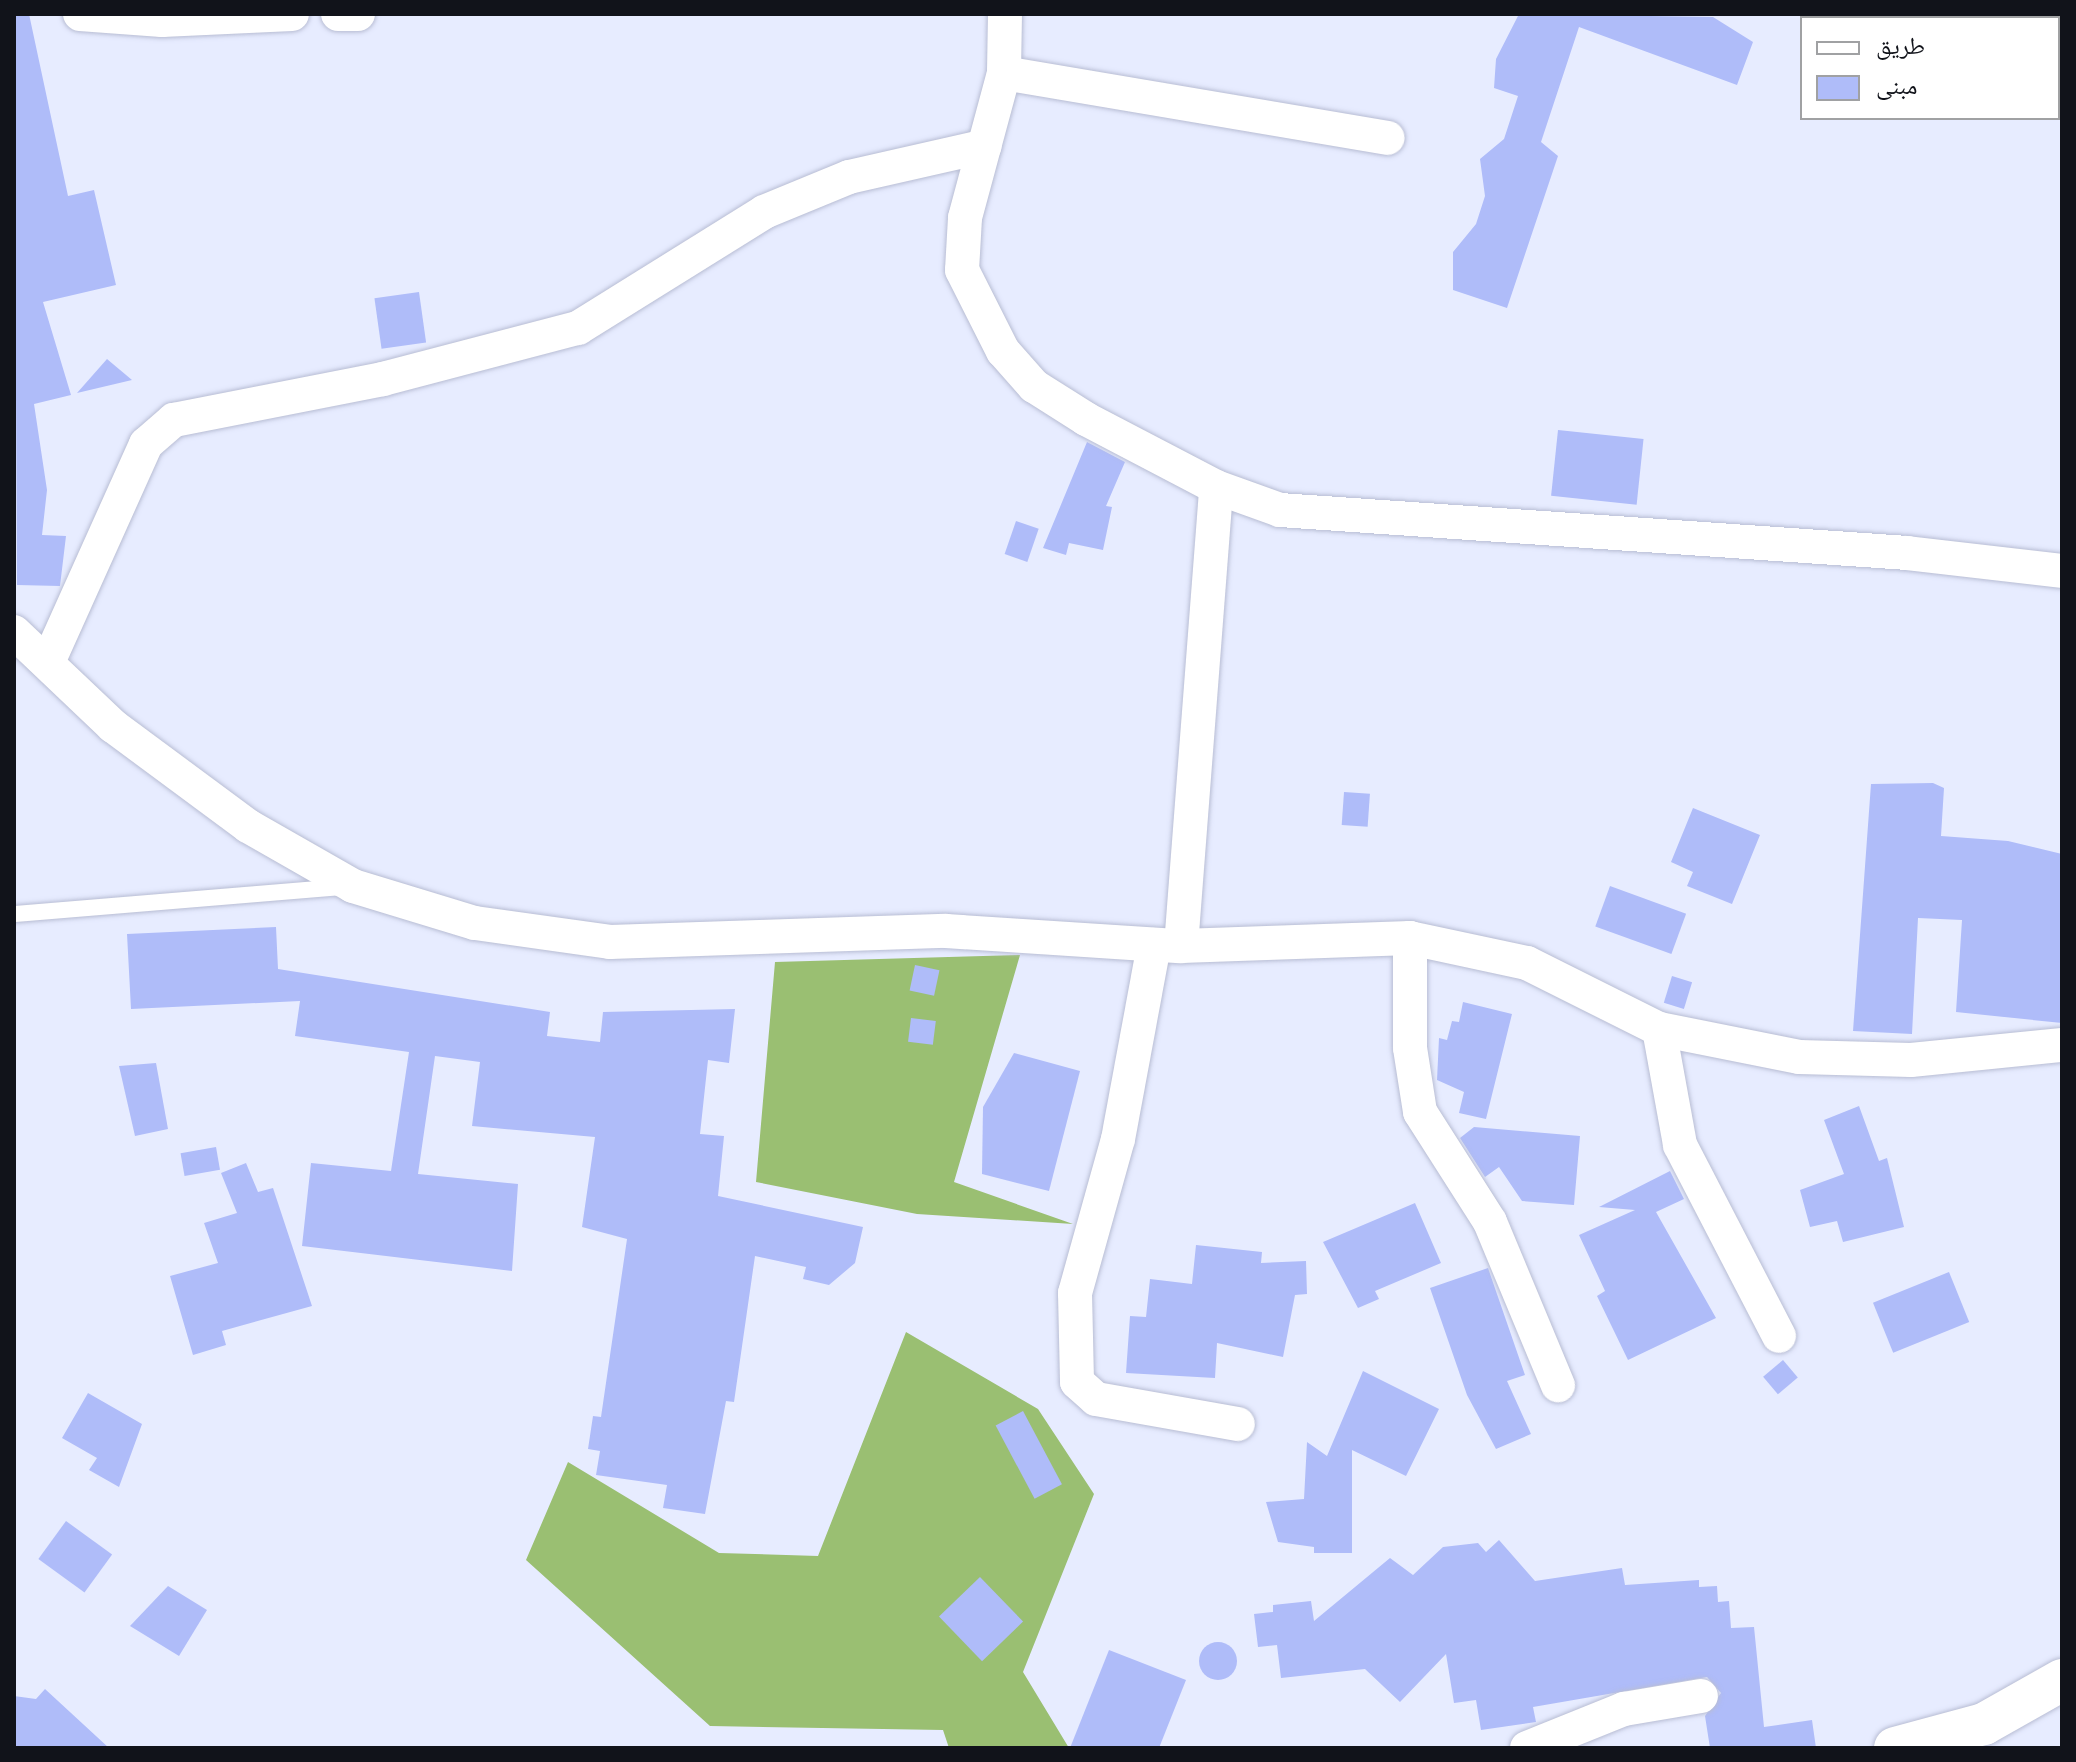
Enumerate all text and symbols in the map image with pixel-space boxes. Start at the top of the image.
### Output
legend [1800,16,2060,120]
text: طريق [1876,32,1925,61]
text: مبنى [1876,72,1917,101]

